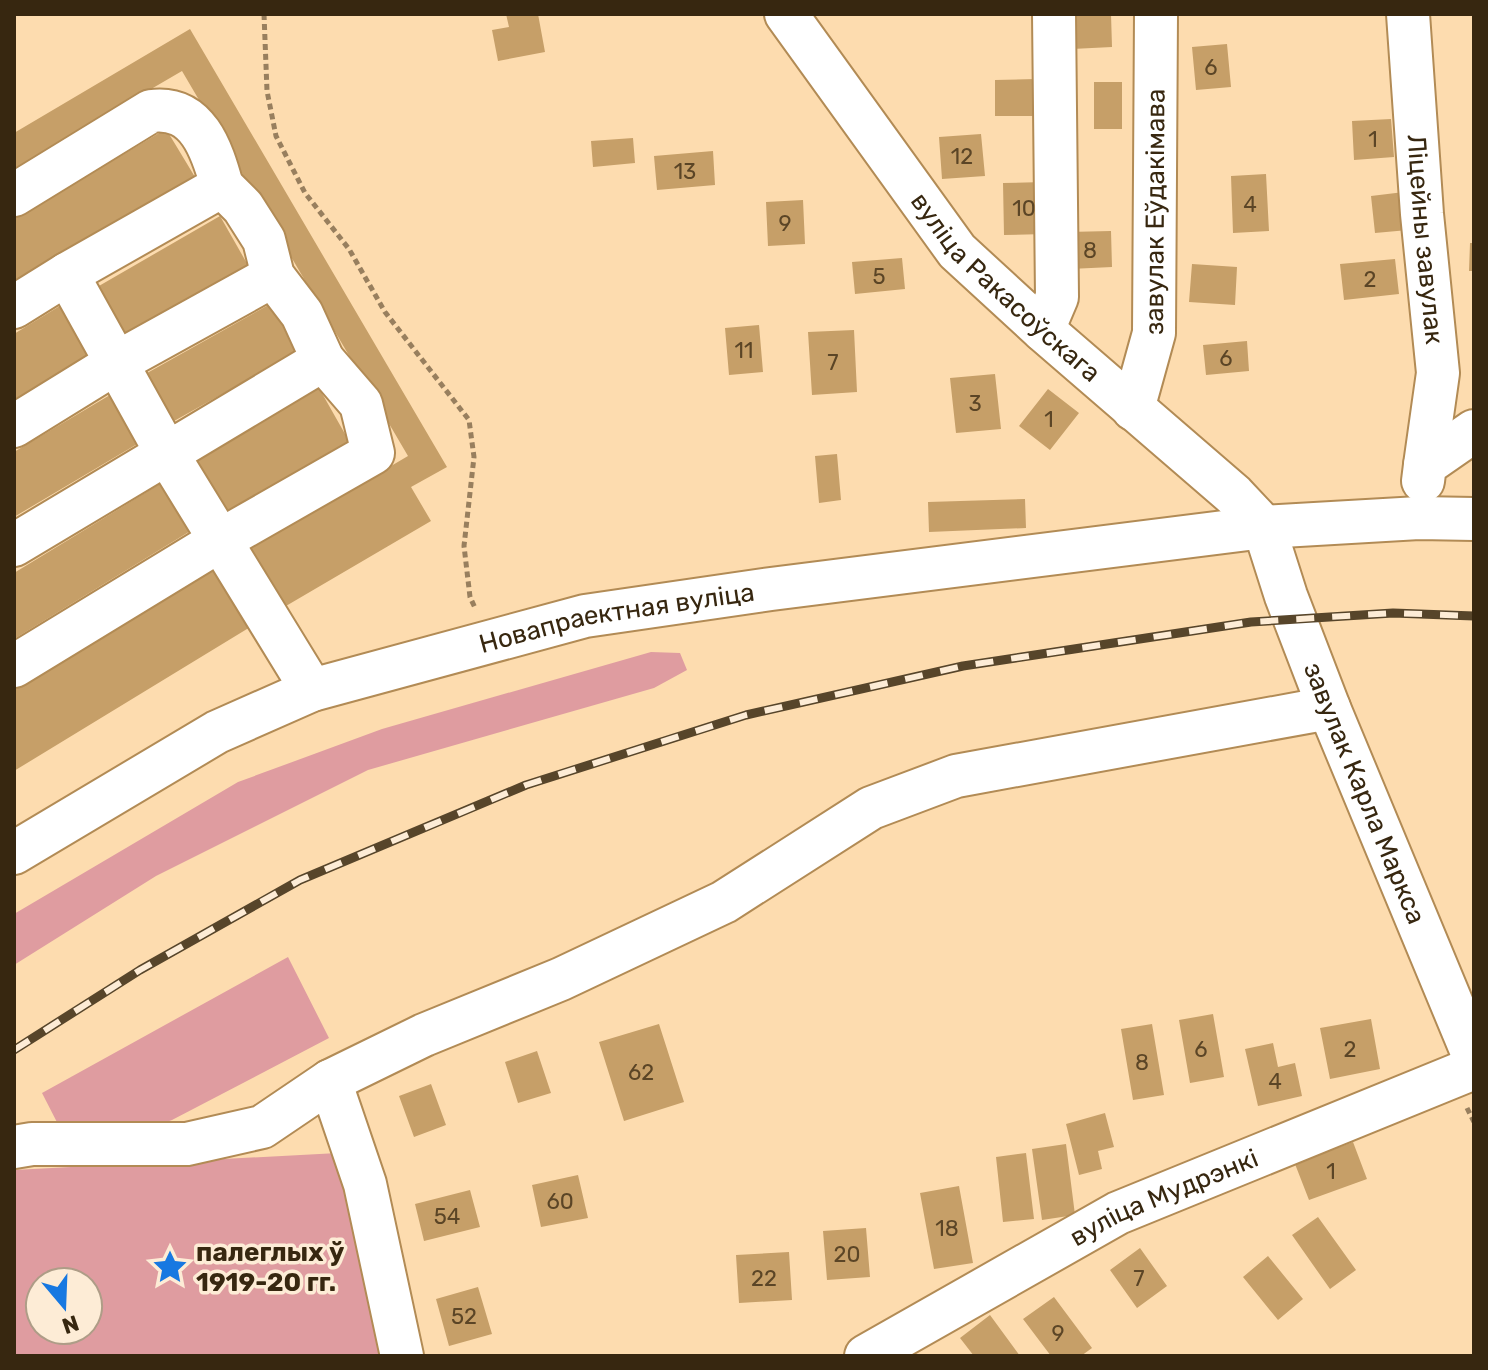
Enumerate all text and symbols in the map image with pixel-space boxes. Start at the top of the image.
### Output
house number: 6 [1204,54,1218,81]
street label: завулак Еўдакімава [1138,89,1171,335]
house number: 1 [1368,126,1378,153]
street label: Ліцейны завулак [1401,133,1451,346]
house number: 12 [951,143,973,170]
house number: 13 [674,158,696,185]
street label: вуліца Ракасоўскага [904,186,1107,388]
house number: 4 [1243,191,1257,218]
house number: 10 [1012,195,1036,222]
house number: 9 [778,210,792,237]
house number: 8 [1083,237,1097,264]
house number: 5 [872,263,886,290]
house number: 2 [1364,266,1376,293]
house number: 11 [735,337,753,364]
house number: 6 [1219,345,1233,372]
house number: 7 [827,349,839,376]
house number: 3 [968,390,982,417]
house number: 1 [1044,406,1054,433]
street label: Новапраектная вуліца [476,576,756,660]
street label: завулак Карла Маркса [1297,658,1432,929]
house number: 6 [1194,1036,1208,1063]
house number: 2 [1344,1036,1356,1063]
house number: 8 [1135,1049,1149,1076]
house number: 62 [628,1059,654,1086]
house number: 4 [1268,1068,1282,1095]
street label: вуліца Мудрэнкі [1064,1142,1262,1253]
house number: 1 [1326,1158,1336,1185]
house number: 60 [546,1188,574,1215]
house number: 54 [434,1203,460,1230]
house number: 18 [935,1215,959,1242]
place label: палеглых ў 1919-20 гг. [196,1237,344,1298]
house number: 20 [834,1241,860,1268]
place icon: палеглых ў 1919-20 гг. [151,1248,189,1286]
house number: 22 [751,1265,777,1292]
house number: 7 [1133,1265,1145,1292]
north arrow [24,1266,104,1346]
house number: 52 [451,1303,477,1330]
text: N [58,1309,82,1340]
house number: 9 [1051,1320,1065,1347]

